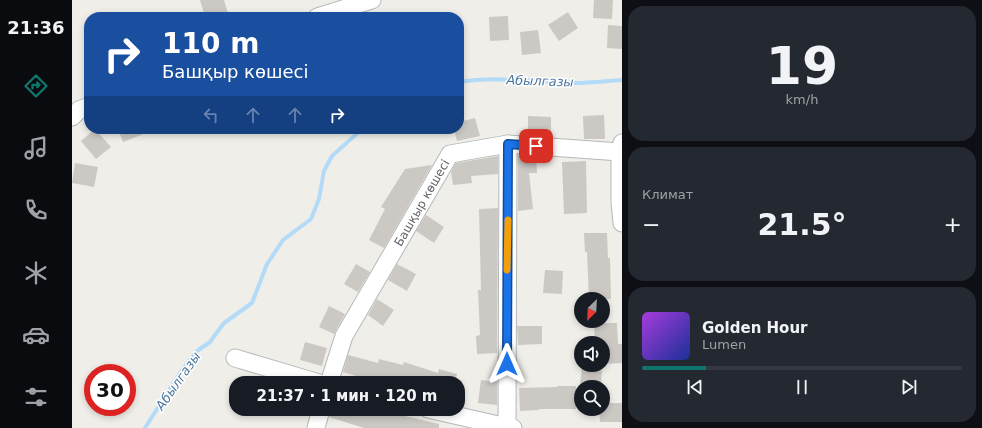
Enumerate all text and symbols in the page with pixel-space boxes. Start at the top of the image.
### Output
text: 21:36 [7,17,65,38]
text: 110 m [162,27,259,60]
icon: right [96,28,148,80]
text: 19 [766,36,838,96]
text: Башқыр көшесі [162,61,308,82]
icon: directions [22,72,50,100]
water label: Абылгазы [505,72,574,90]
text: km/h [786,92,818,107]
icon: left [200,104,222,126]
icon: ahead [242,104,264,126]
icon: ahead [284,104,306,126]
icon: right [326,104,348,126]
pin [519,129,553,163]
icon: music [22,134,50,162]
icon: arrive [525,135,547,157]
street label: Башқыр көшесі [392,157,452,249]
text: Климат [642,187,693,202]
icon: phone [22,196,50,224]
text: 21.5° [757,207,847,242]
text: − [642,212,660,237]
text: + [944,212,962,237]
icon: climate [22,259,50,287]
north arrow [574,292,610,328]
map controls [574,292,610,416]
text: Golden Hour [702,319,808,337]
icon: car [22,321,50,349]
button: sound [574,336,610,372]
text: Lumen [702,337,746,352]
position arrow [486,343,528,385]
water label: Абылгазы [152,349,203,414]
speed limit sign: 30 [84,364,136,416]
icon: previous [684,376,706,398]
icon: pause [791,376,813,398]
icon: next [898,376,920,398]
button: search [574,380,610,416]
icon: filters [22,383,50,411]
text: 21:37 · 1 мин · 120 m [257,387,438,405]

